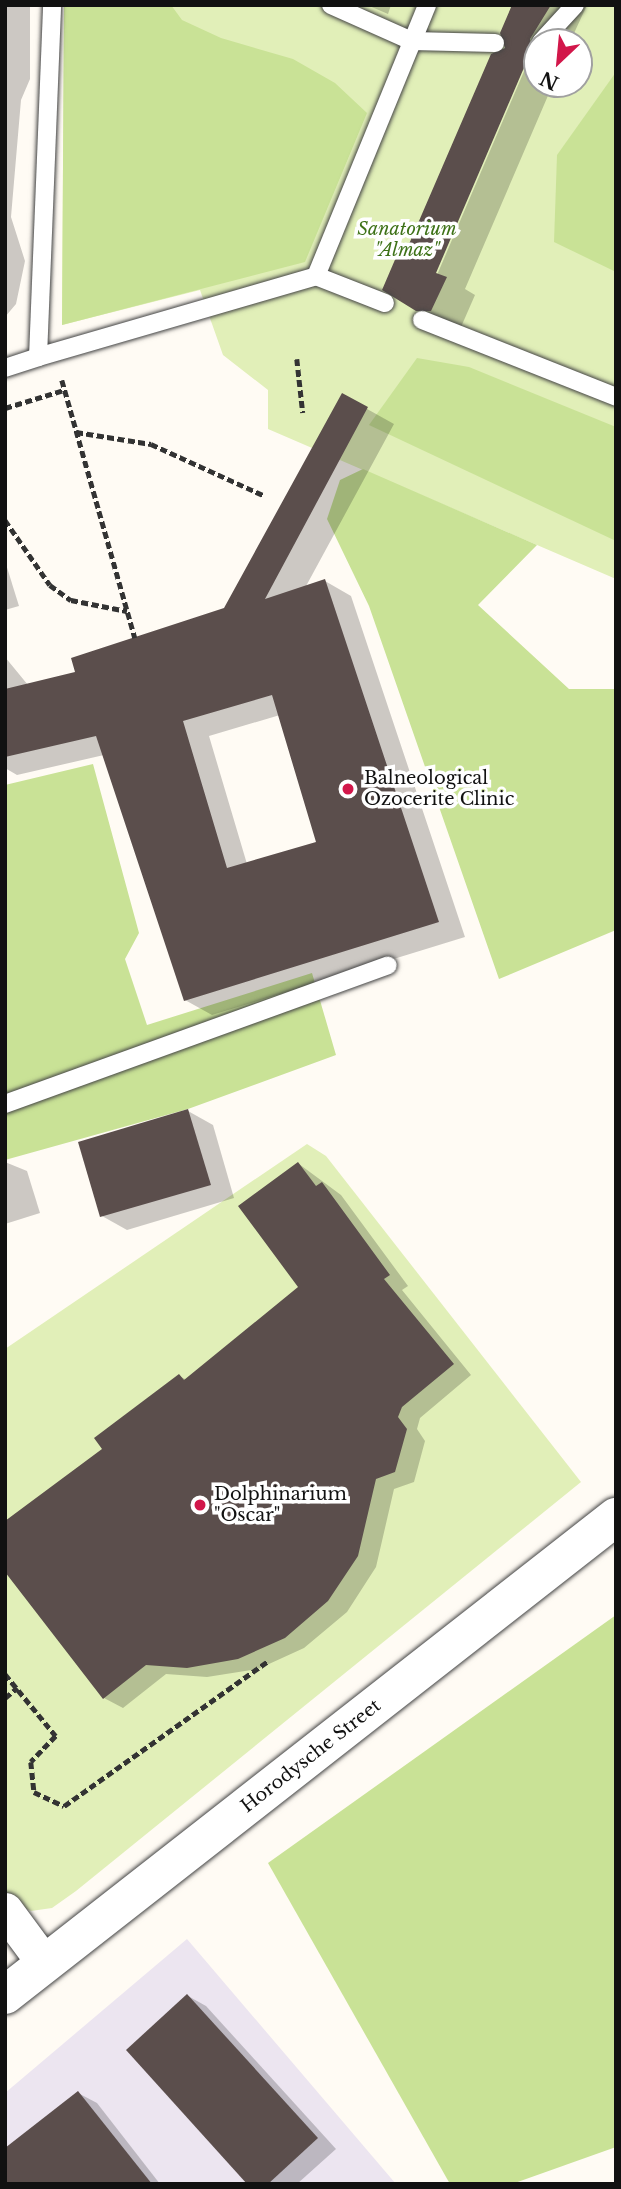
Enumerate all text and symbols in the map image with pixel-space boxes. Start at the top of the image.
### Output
north arrow [523,28,593,98]
text: N [536,66,563,95]
park label: Sanatorium "Almaz" [357,219,457,262]
place label: Balneological Ozocerite Clinic [364,768,514,810]
marker: Balneological Ozocerite Clinic [338,779,358,799]
place label: Dolphinarium "Oscar" [214,1484,347,1526]
marker: Dolphinarium "Oscar" [192,1497,208,1513]
street label: Horodysche Street [237,1695,385,1817]

